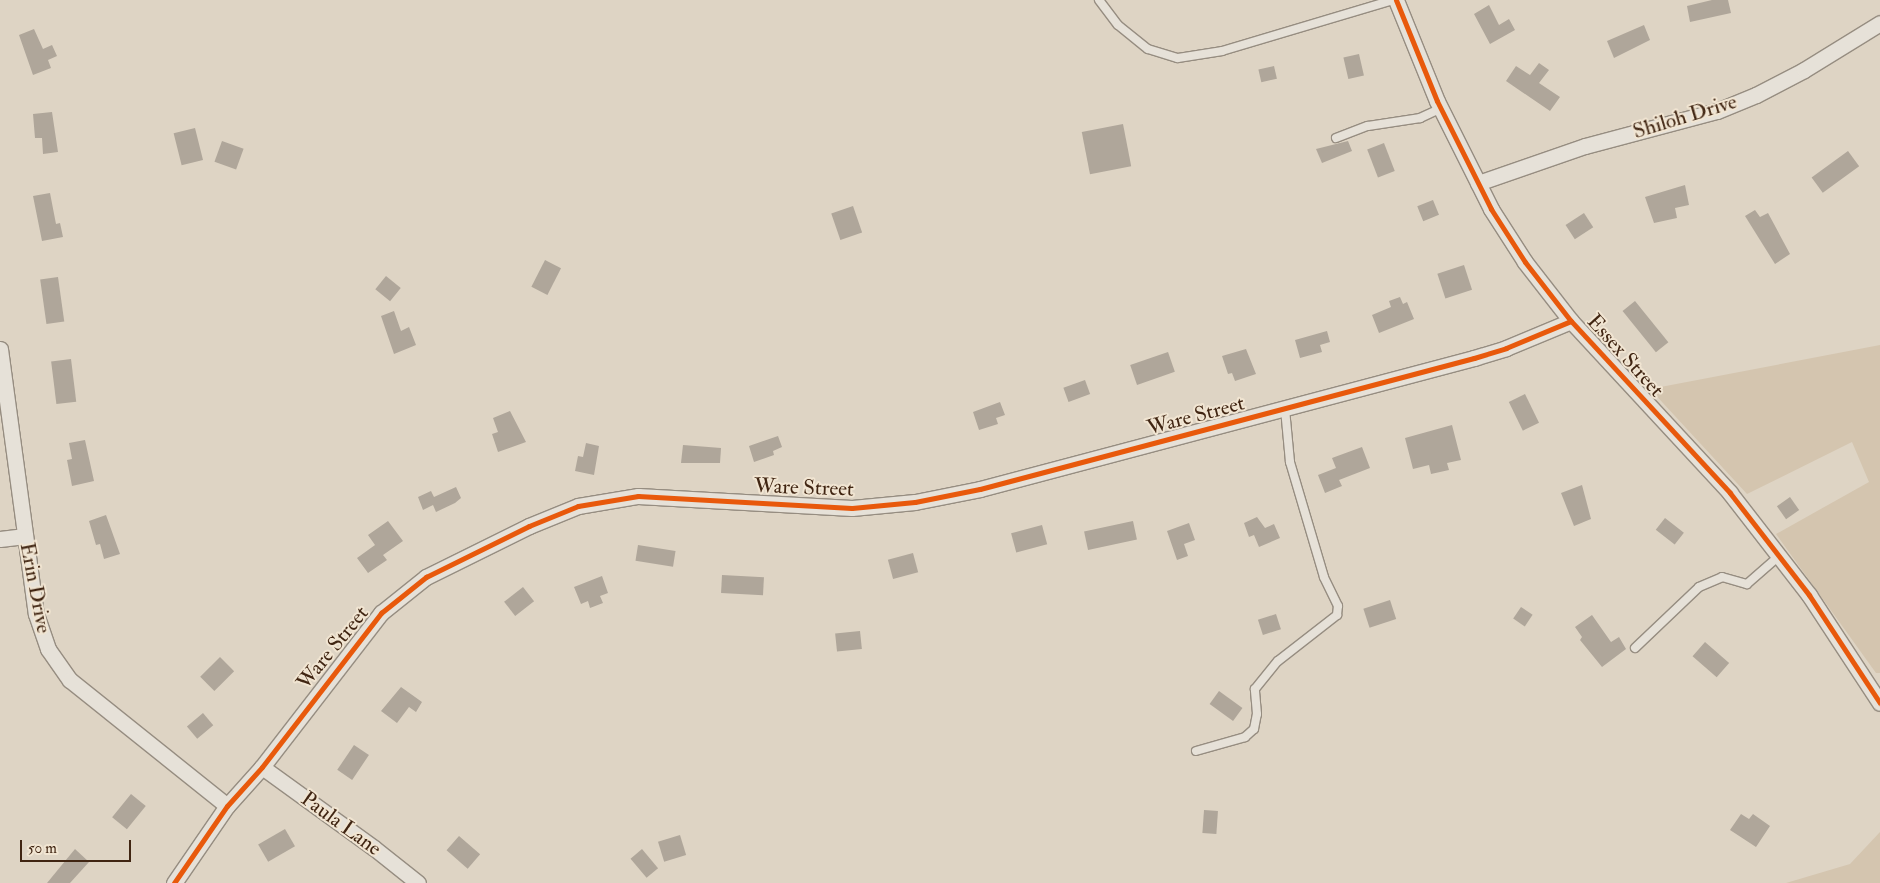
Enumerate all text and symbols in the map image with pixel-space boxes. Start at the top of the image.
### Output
street label: Shiloh Drive [1630,89,1740,145]
street label: Essex Street [1581,309,1669,403]
street label: Ware Street [1145,391,1247,441]
street label: Ware Street [754,474,854,502]
street label: Erin Drive [14,541,56,635]
street label: Ware Street [292,601,374,695]
street label: Paula Lane [296,786,386,862]
scale bar [22,830,134,862]
text: 50 m [28,839,57,858]

